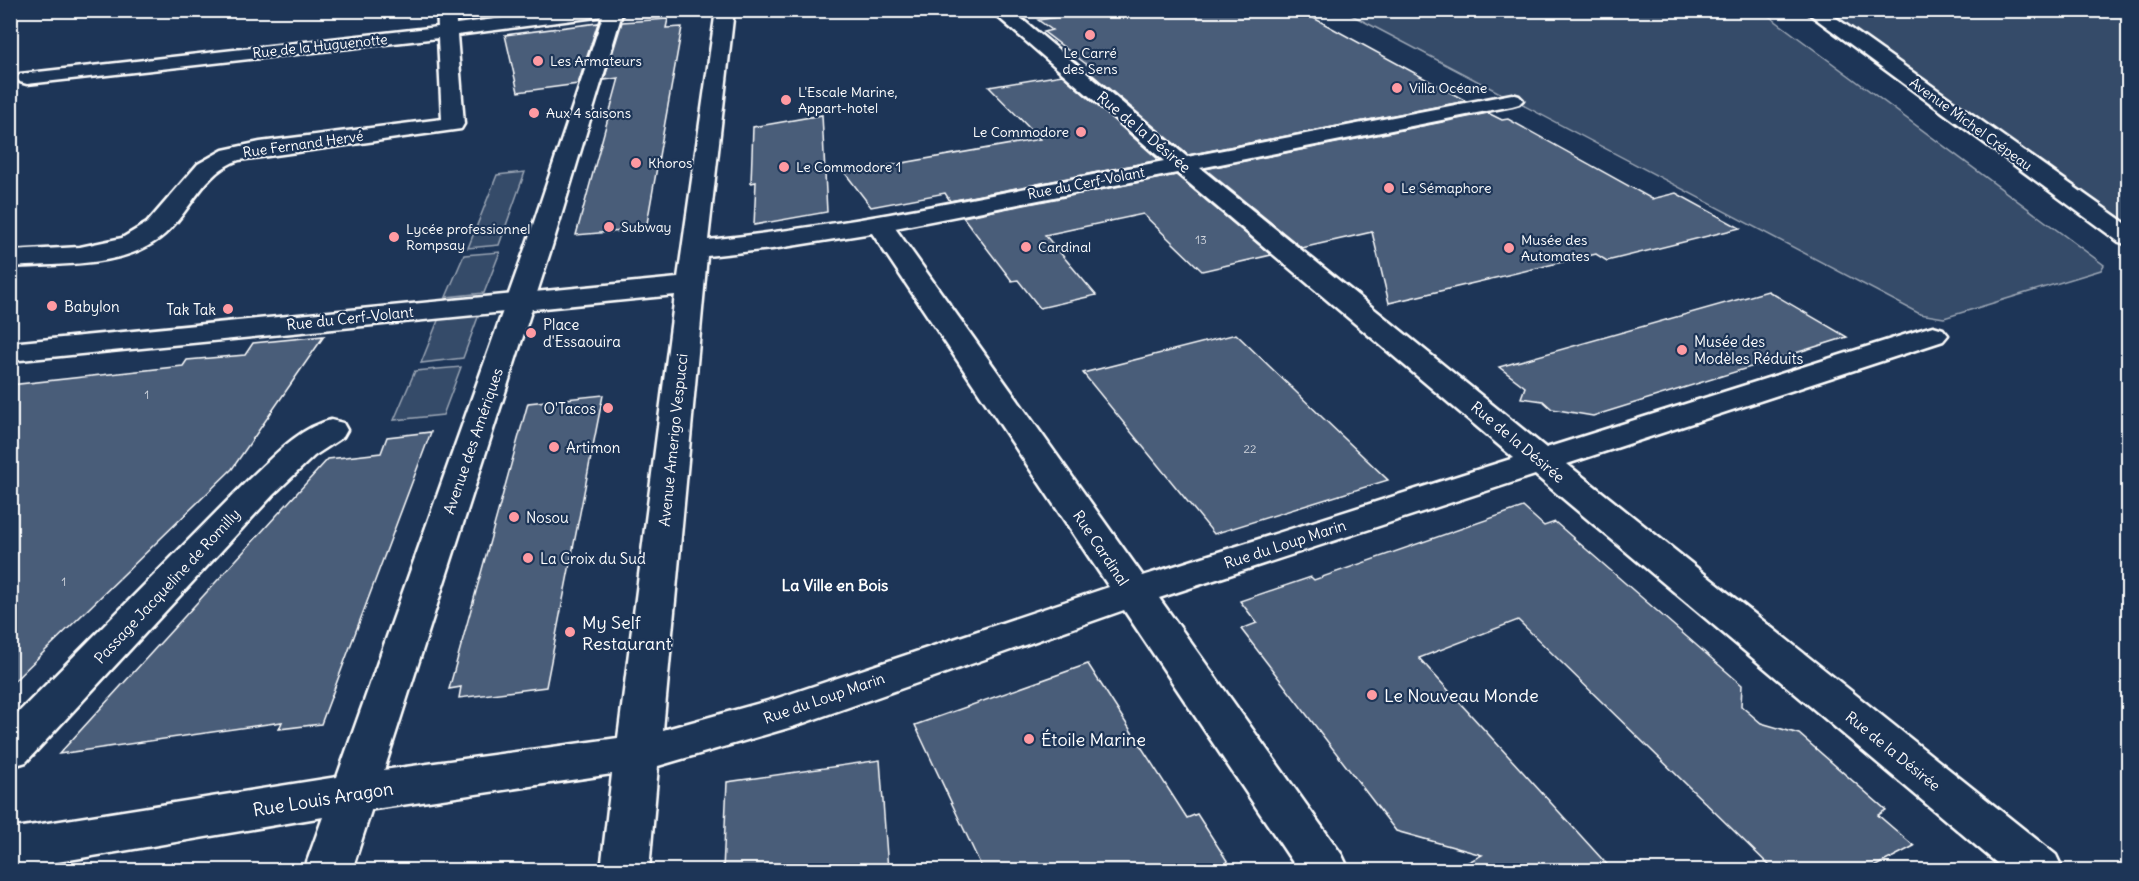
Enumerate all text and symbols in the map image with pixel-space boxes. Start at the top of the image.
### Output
marker: Le Carré des Sens [1083,28,1097,42]
street label: Rue de la Huguenotte [252,30,388,62]
place label: Le Carré des Sens [1062,44,1118,78]
place label: Les Armateurs [550,52,642,70]
marker: Les Armateurs [531,54,545,68]
street label: Avenue Michel Crépeau [1906,73,2036,175]
place label: Villa Océane [1409,79,1487,97]
marker: Villa Océane [1390,81,1404,95]
place label: L'Escale Marine, Appart-hotel [798,83,897,117]
street label: Rue de la Désirée [1093,87,1195,177]
marker: L'Escale Marine, Appart-hotel [779,93,793,107]
place label: Aux 4 saisons [546,104,631,122]
marker: Aux 4 saisons [527,106,541,120]
place label: Le Commodore [973,123,1069,141]
marker: Le Commodore [1074,125,1088,139]
street label: Rue Fernand Hervé [242,127,364,161]
place label: Khoros [648,154,692,172]
marker: Khoros [629,156,643,170]
place label: Le Commodore 1 [796,158,901,176]
marker: Le Commodore 1 [777,160,791,174]
street label: Rue du Cerf-Volant [1026,163,1146,203]
place label: Le Sémaphore [1401,179,1491,197]
marker: Le Sémaphore [1382,181,1396,195]
place label: Subway [621,218,672,236]
place label: Lycée professionnel Rompsay [406,220,530,254]
marker: Subway [602,220,616,234]
marker: Lycée professionnel Rompsay [387,230,401,244]
place label: Musée des Automates [1521,231,1590,265]
house number: 13 [1195,232,1207,247]
place label: Cardinal [1038,238,1091,256]
marker: Cardinal [1019,240,1033,254]
marker: Musée des Automates [1502,241,1516,255]
place label: Babylon [64,297,120,316]
marker: Babylon [45,299,59,313]
place label: Tak Tak [166,300,216,319]
marker: Tak Tak [221,302,235,316]
street label: Rue du Cerf-Volant [285,302,415,334]
place label: Place d'Essaouira [543,315,621,351]
marker: Place d'Essaouira [524,326,538,340]
place label: Musée des Modèles Réduits [1694,332,1803,368]
marker: Musée des Modèles Réduits [1675,343,1689,357]
street label: Avenue Amerigo Vespucci [654,352,692,528]
street label: Avenue des Amériques [439,365,507,517]
house number: 1 [145,387,149,402]
street label: Rue de la Désirée [1467,397,1569,487]
place label: O'Tacos [543,399,596,418]
marker: O'Tacos [601,401,615,415]
place label: Artimon [566,438,621,457]
marker: Artimon [547,440,561,454]
house number: 22 [1243,441,1257,456]
street label: Passage Jacqueline de Romilly [90,505,244,667]
street label: Rue Cardinal [1069,507,1133,589]
place label: Nosou [526,508,569,527]
marker: Nosou [507,510,521,524]
street label: Rue du Loup Marin [1222,515,1349,573]
place label: La Croix du Sud [540,549,646,568]
marker: La Croix du Sud [521,551,535,565]
house number: 1 [62,574,66,589]
district label: La Ville en Bois [782,575,888,595]
place label: My Self Restaurant [582,611,671,655]
marker: My Self Restaurant [563,625,577,639]
street label: Rue du Loup Marin [761,668,887,728]
place label: Le Nouveau Monde [1384,684,1539,707]
marker: Le Nouveau Monde [1365,688,1379,702]
street label: Rue de la Désirée [1842,707,1944,795]
place label: Étoile Marine [1041,728,1146,751]
marker: Étoile Marine [1022,732,1036,746]
street label: Rue Louis Aragon [251,777,395,821]

